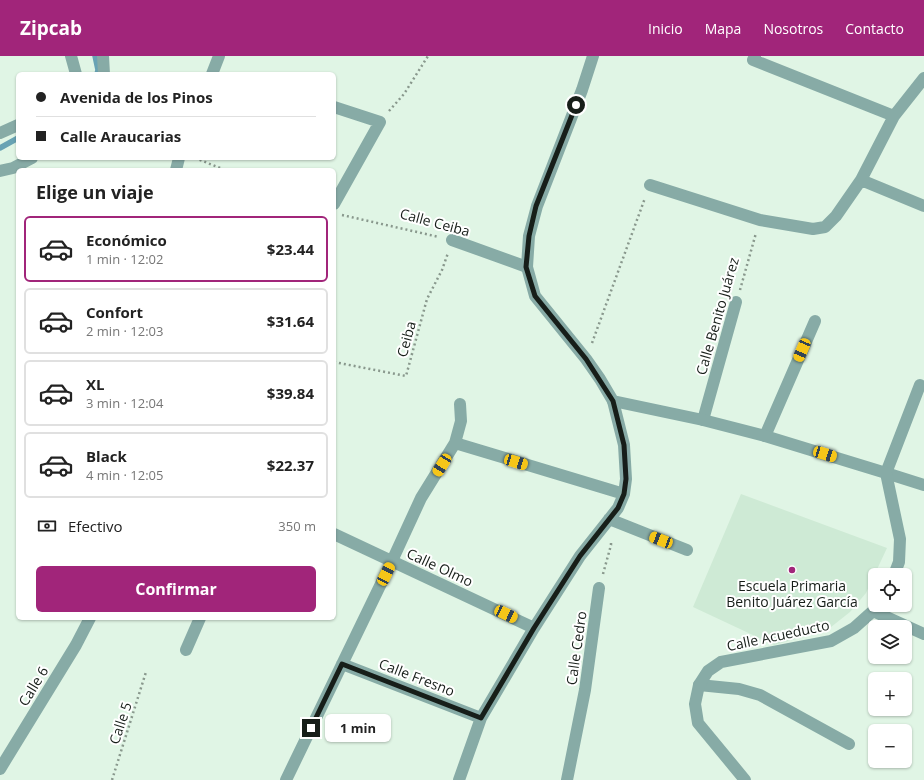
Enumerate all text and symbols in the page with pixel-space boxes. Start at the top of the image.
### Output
text: Zipcab [20,15,82,41]
text: Inicio [648,19,683,38]
text: Mapa [705,19,741,38]
text: Nosotros [763,19,823,38]
text: Contacto [845,19,904,38]
text: Avenida de los Pinos [60,87,213,107]
route start [567,96,585,114]
text: Calle Araucarias [60,126,181,146]
text: Elige un viaje [36,180,154,204]
street label: Calle Ceiba [398,204,472,240]
text: Económico [86,230,167,250]
icon: car [38,231,74,267]
text: $23.44 [267,239,314,259]
text: 1 min · 12:02 [86,250,163,268]
street label: Calle Benito Juárez [691,255,743,377]
text: Confort [86,302,143,322]
icon: car [38,303,74,339]
text: $31.64 [267,311,314,331]
street label: Ceiba [392,319,420,359]
text: 2 min · 12:03 [86,322,163,340]
car [792,337,812,363]
text: XL [86,374,104,394]
icon: car [38,375,74,411]
text: $39.84 [267,383,314,403]
text: 3 min · 12:04 [86,394,163,412]
car [812,445,838,463]
text: Black [86,446,127,466]
icon: car [38,447,74,483]
car [431,452,453,478]
car [503,453,529,471]
text: $22.37 [267,455,314,475]
text: 4 min · 12:05 [86,466,163,484]
icon: cash [36,515,58,537]
text: Efectivo [68,516,123,536]
text: 350 m [278,517,316,535]
car [648,530,674,550]
street label: Calle Olmo [404,543,476,591]
car [375,561,397,587]
marker: Escuela Primaria Benito Juárez García [787,565,797,575]
button: Confirmar [36,566,316,612]
map controls [868,568,912,768]
button: locate [868,568,912,612]
place label: Escuela Primaria Benito Juárez García [726,576,858,611]
car [493,603,519,625]
street label: Calle Cedro [561,610,591,686]
street label: Calle Acueducto [725,615,831,655]
button: layers [868,620,912,664]
street label: Calle Fresno [376,654,458,700]
street label: Calle 6 [14,663,52,709]
button: + [868,672,912,716]
street label: Calle 5 [104,700,136,746]
callout: 1 min [325,714,391,742]
route end [302,719,320,737]
text: 1 min [340,719,376,737]
button: − [868,724,912,768]

